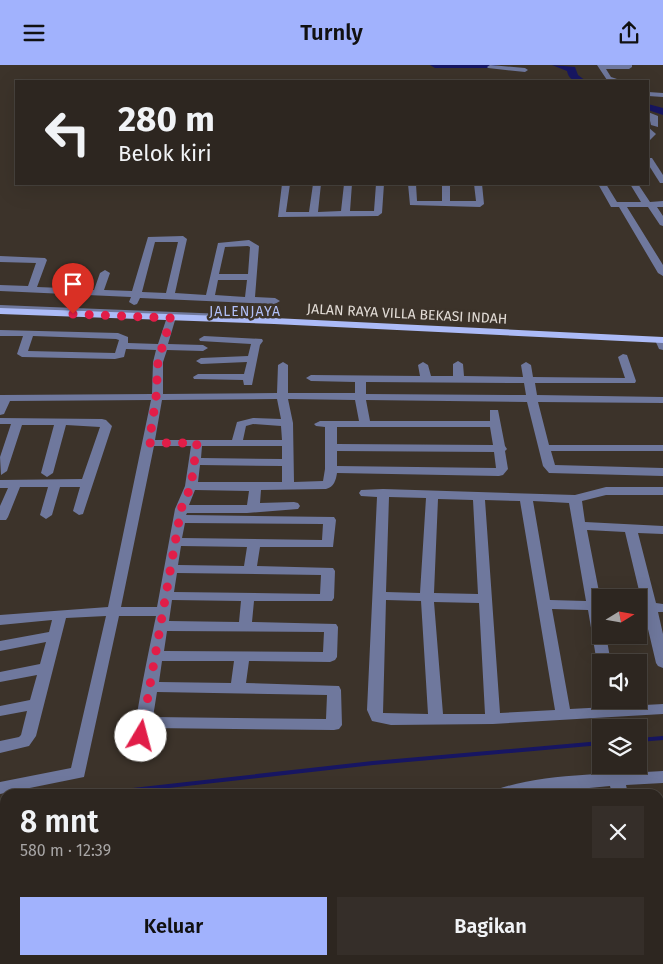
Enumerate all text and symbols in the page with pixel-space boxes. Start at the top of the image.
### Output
icon: menu [20,19,48,47]
text: Turnly [300,19,363,46]
icon: share [615,19,643,47]
text: 280 m [118,98,215,140]
icon: left [35,100,100,165]
text: Belok kiri [118,140,212,167]
pin [52,263,94,314]
icon: arrive [59,270,87,298]
street label: JALAN RAYA VILLA BEKASI INDAH [306,300,508,328]
district label: JALENJAYA [209,303,281,320]
north arrow [592,589,648,644]
map controls [592,589,647,774]
button: sound [592,654,647,709]
position arrow [114,709,166,761]
button: layers [592,719,647,774]
text: 8 mnt [20,804,99,840]
button: close [592,806,644,858]
text: 580 m · 12:39 [20,841,111,860]
button: Keluar [20,897,327,955]
button: Bagikan [337,897,644,955]

